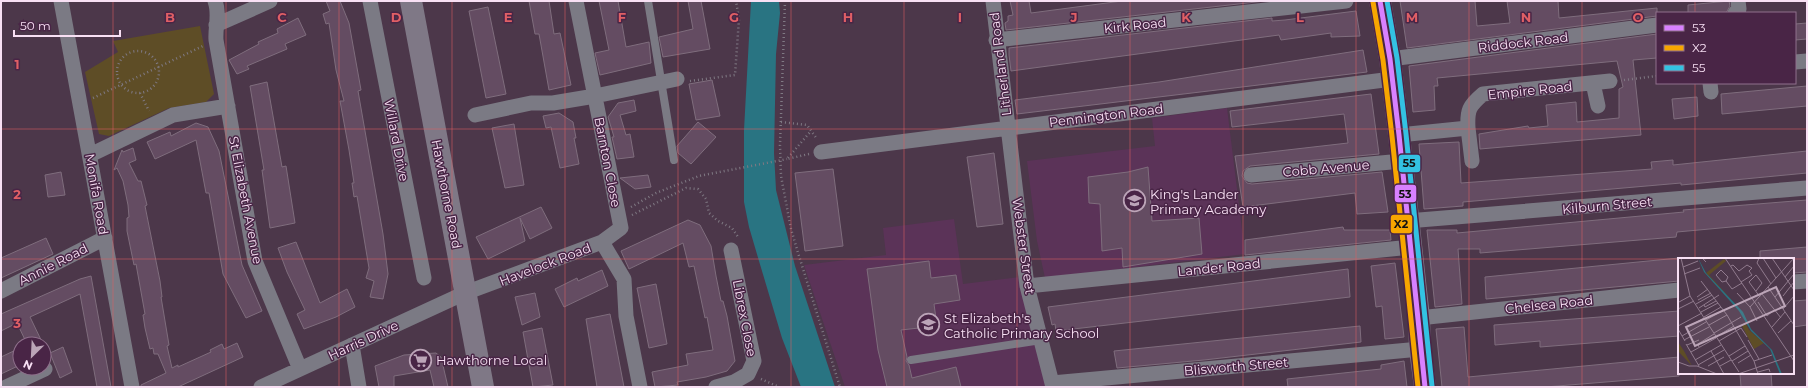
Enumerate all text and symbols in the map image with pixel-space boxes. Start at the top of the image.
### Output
text: B [165,9,175,25]
text: C [277,9,287,25]
text: D [391,9,402,25]
text: E [504,9,513,25]
text: F [618,9,626,25]
text: G [729,9,739,25]
text: H [843,9,853,25]
text: I [958,9,962,25]
text: J [1069,9,1078,25]
text: K [1181,9,1191,25]
text: L [1296,9,1304,25]
text: M [1406,9,1418,25]
text: N [1521,9,1531,25]
text: O [1633,9,1644,25]
street label: Litherland Road [986,11,1014,117]
scale bar [14,12,120,38]
legend [1656,12,1796,84]
street label: Kirk Road [1103,14,1167,36]
text: 50 m [20,18,51,33]
text: 53 [1692,20,1706,35]
street label: Riddock Road [1477,29,1569,55]
text: X2 [1692,40,1707,55]
text: 1 [14,56,20,72]
text: 55 [1692,60,1706,75]
street label: Empire Road [1487,78,1573,102]
street label: Willard Drive [381,97,413,183]
street label: Pennington Road [1048,100,1164,130]
street label: Barnton Close [591,115,625,209]
street label: St Elizabeth Avenue [226,135,266,265]
street label: Hawthorne Road [429,138,465,250]
street label: Monifa Road [82,152,112,236]
line badge: 55 [1398,154,1421,173]
street label: Cobb Avenue [1282,156,1370,180]
text: 55 [1402,156,1416,170]
line badge: 53 [1394,184,1417,203]
text: 2 [13,186,21,202]
place label: King's Lander Primary Academy [1150,186,1267,217]
text: 53 [1398,187,1412,201]
school or university icon: King's Lander Primary Academy [1122,188,1148,214]
street label: Kilburn Street [1561,193,1653,217]
street label: Webster Street [1009,197,1039,295]
line badge: X2 [1390,214,1413,234]
text: X2 [1394,217,1409,231]
street label: Havelock Road [497,239,593,289]
street label: Annie Road [16,240,90,288]
street label: Lander Road [1177,255,1261,279]
inset map [1678,258,1794,374]
street label: Librex Close [730,278,760,358]
street label: Chelsea Road [1504,291,1594,317]
place label: St Elizabeth's Catholic Primary School [944,310,1099,341]
school or university icon: St Elizabeth's Catholic Primary School [915,312,941,338]
text: 3 [12,315,21,331]
street label: Harris Drive [325,317,401,363]
north arrow [12,336,52,376]
supermarket icon: Hawthorne Local [407,347,433,373]
place label: Hawthorne Local [436,352,547,368]
street label: Blisworth Street [1183,353,1289,379]
text: N [21,357,35,373]

